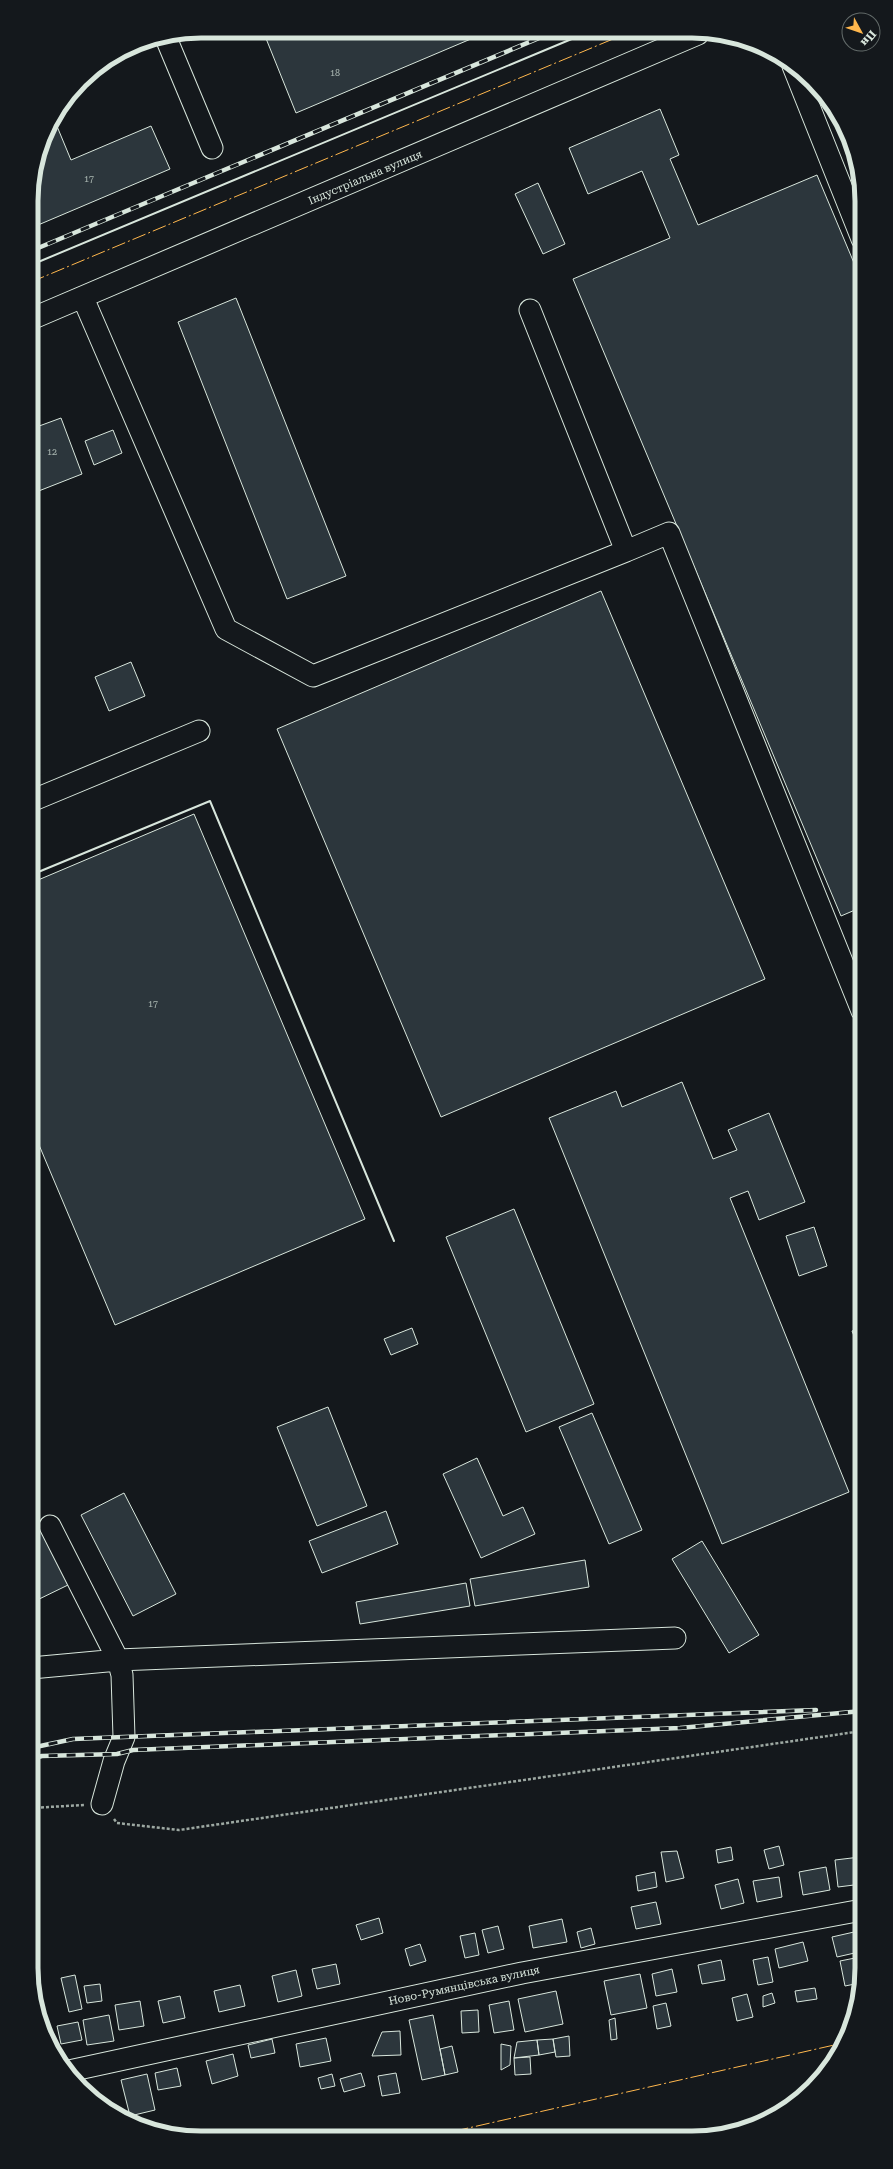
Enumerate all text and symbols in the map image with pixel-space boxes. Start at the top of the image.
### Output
north arrow [841,12,881,52]
text: Пн [858,28,879,49]
house number: 18 [330,68,340,78]
street label: Індустріальна вулиця [306,148,424,207]
house number: 17 [84,174,94,184]
house number: 12 [47,447,57,457]
house number: 17 [148,999,158,1009]
street label: Ново-Румянцівська вулиця [387,1963,541,2008]

